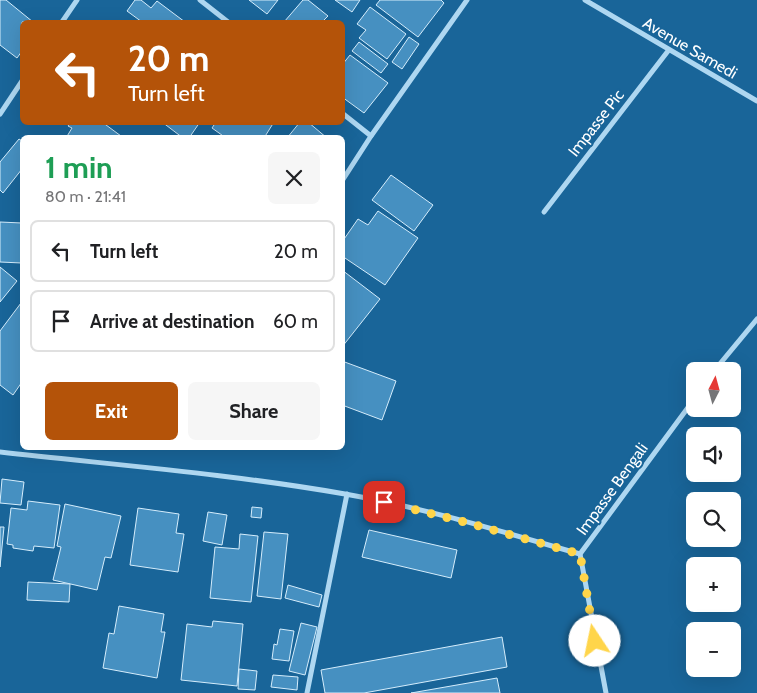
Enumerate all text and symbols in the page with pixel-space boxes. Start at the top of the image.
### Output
street label: Avenue Samedi [639,13,741,83]
text: 20 m [128,37,210,80]
icon: left [45,40,110,105]
text: Turn left [128,80,205,107]
street label: Impasse Pic [564,86,628,160]
text: 1 min [45,149,113,186]
button: close [268,152,320,204]
text: 80 m · 21:41 [45,187,126,206]
icon: left [47,237,75,265]
text: Turn left [90,240,158,263]
text: 20 m [274,240,318,263]
icon: arrive [47,307,75,335]
text: Arrive at destination [90,310,254,333]
text: 60 m [273,310,318,333]
north arrow [686,362,741,418]
map controls [686,362,741,677]
button: Exit [45,382,178,440]
button: Share [188,382,320,440]
button: sound [686,427,741,482]
street label: Impasse Bengali [572,439,652,539]
pin [363,481,405,523]
icon: arrive [370,488,398,516]
button: search [686,492,741,547]
button: + [686,557,741,612]
position arrow [568,614,620,666]
button: − [686,622,741,677]

